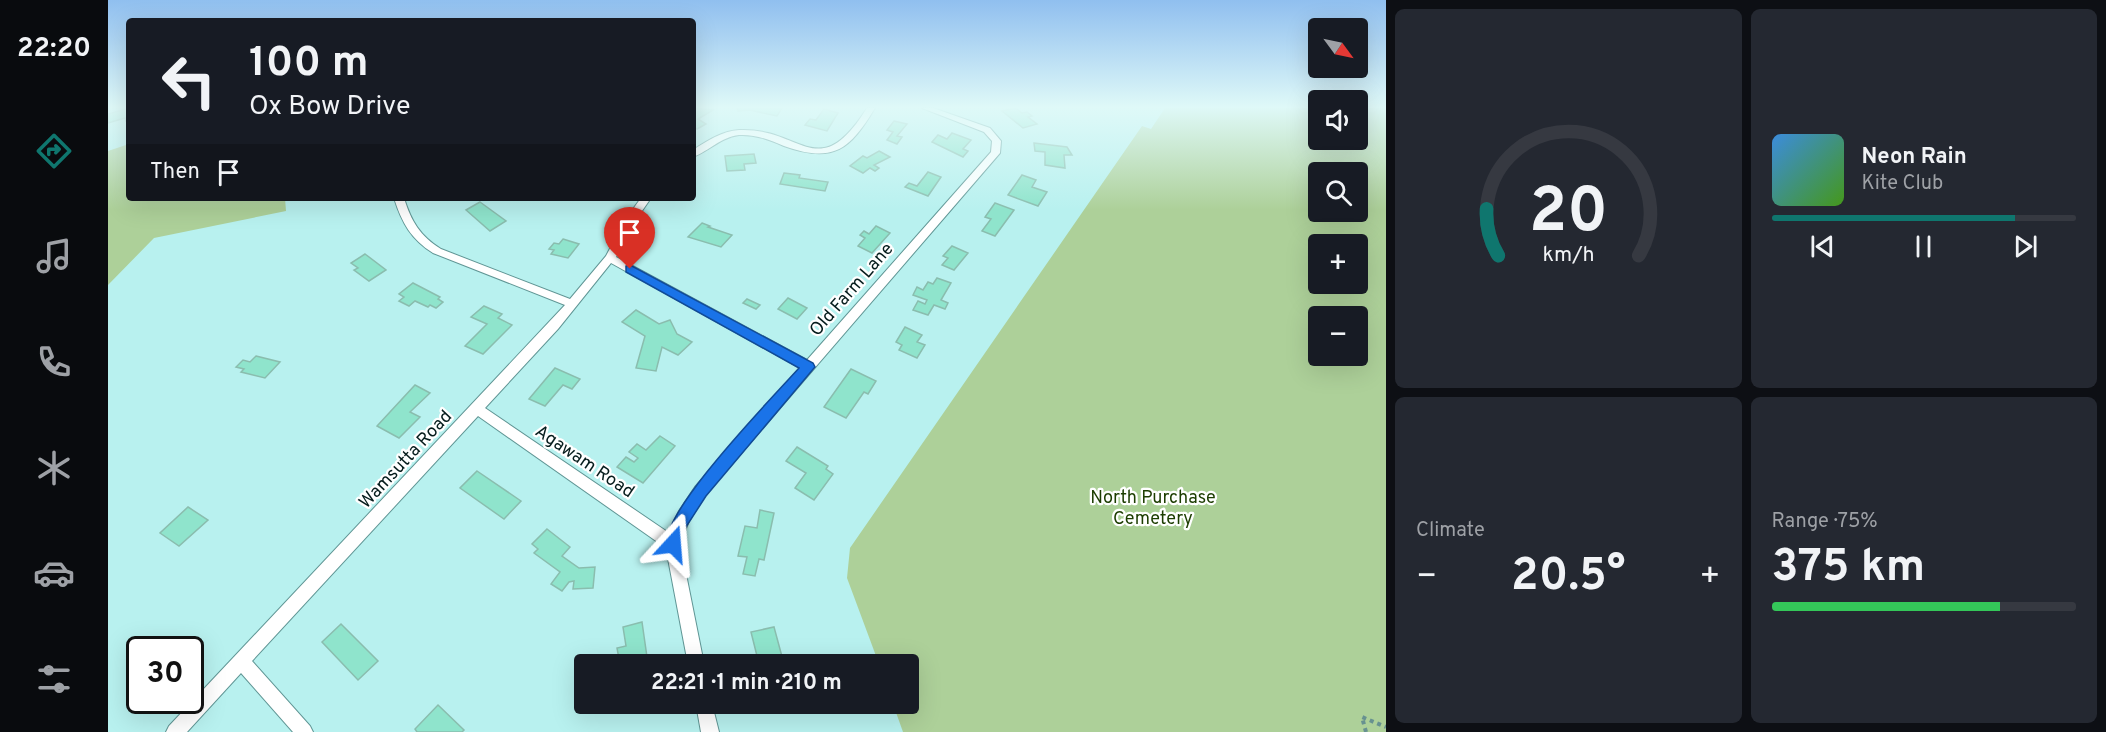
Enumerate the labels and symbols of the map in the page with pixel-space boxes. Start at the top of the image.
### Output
north arrow [1308,18,1368,78]
pin [604,207,655,269]
street label: Old Farm Lane [805,238,899,342]
street label: Wamsutta Road [355,406,458,514]
street label: Agawam Road [530,421,638,504]
park label: North Purchase Cemetery [1090,487,1216,531]
position arrow [641,512,705,576]
speed limit sign: 30 [126,636,204,714]

